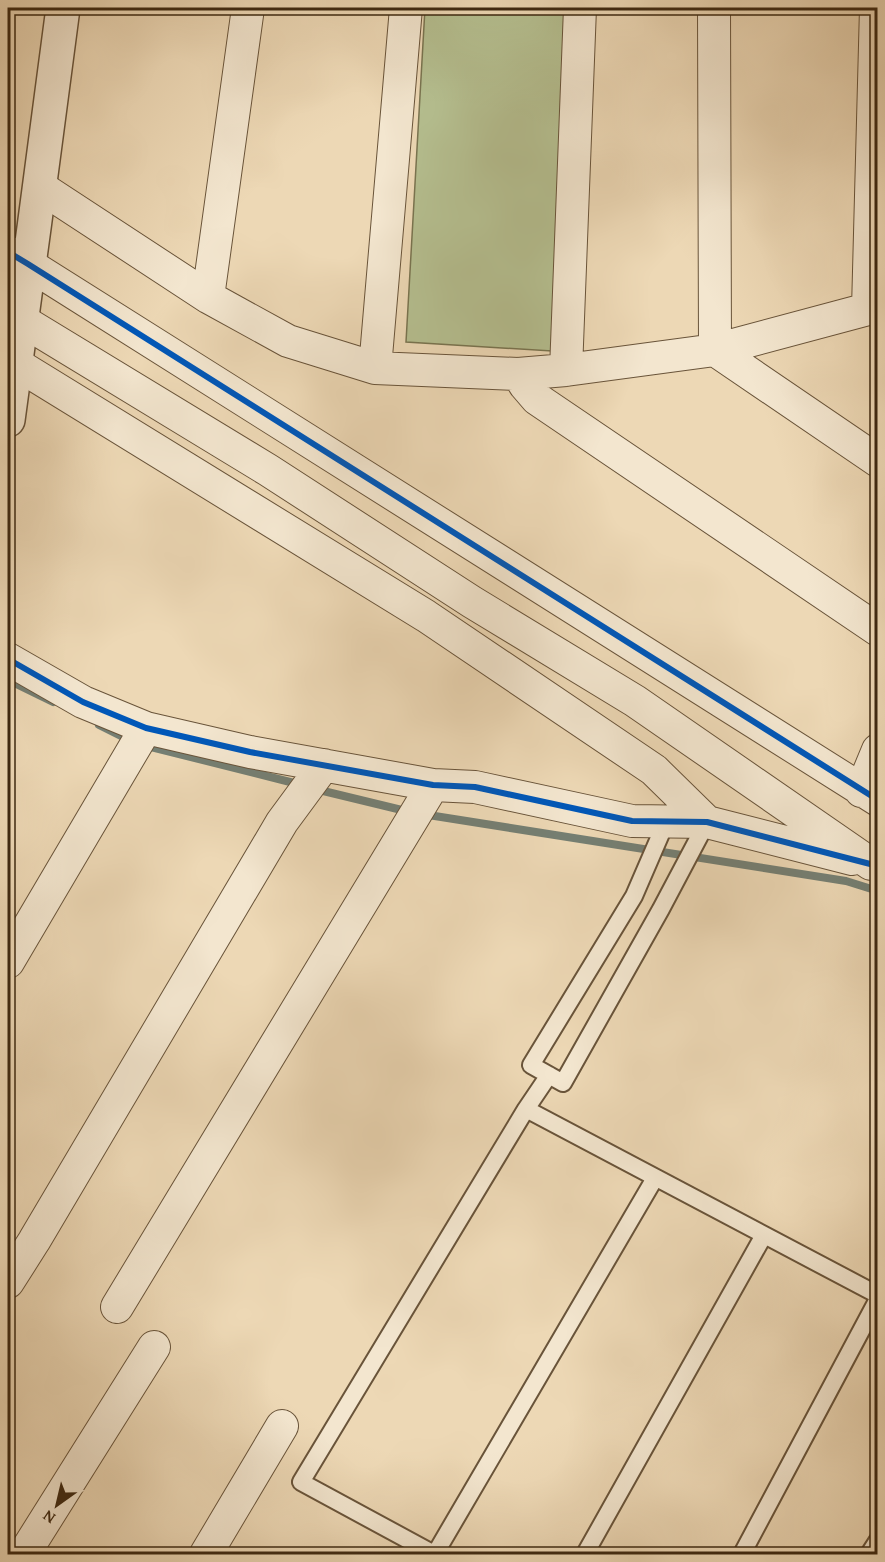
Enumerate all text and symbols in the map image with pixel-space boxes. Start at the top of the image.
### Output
north arrow [27,1475,87,1535]
text: N [37,1504,60,1530]

